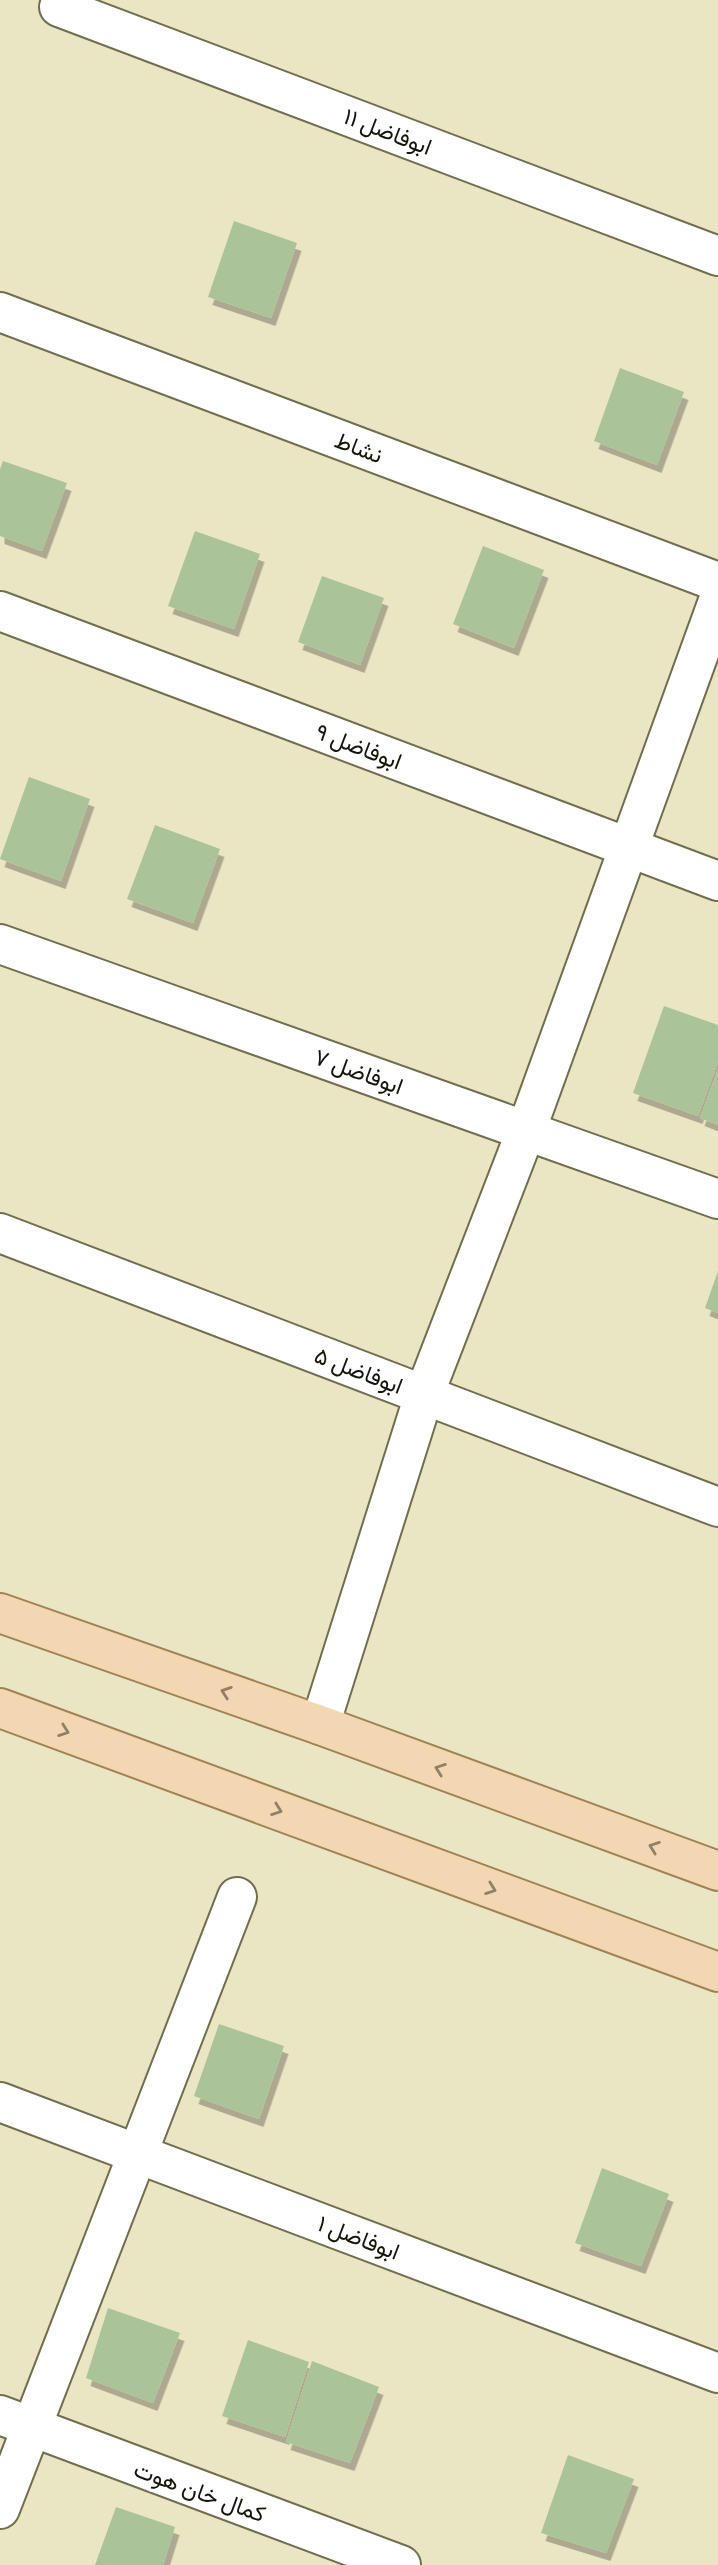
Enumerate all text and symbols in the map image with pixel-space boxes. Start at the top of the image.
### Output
street label: ابوفاضل ۱۱ [339,100,437,162]
street label: نشاط [331,424,387,470]
street label: ابوفاضل ۹ [311,715,407,777]
street label: ابوفاضل ۷ [310,1041,408,1101]
street label: ابوفاضل ۵ [310,1339,408,1401]
one-way arrow [221,1686,233,1700]
one-way arrow [58,1723,70,1737]
one-way arrow [435,1763,447,1777]
one-way arrow [271,1802,283,1816]
one-way arrow [648,1842,660,1856]
one-way arrow [484,1880,496,1894]
street label: ابوفاضل ۱ [314,2207,404,2267]
street label: کمال خان هوت [130,2453,270,2529]

